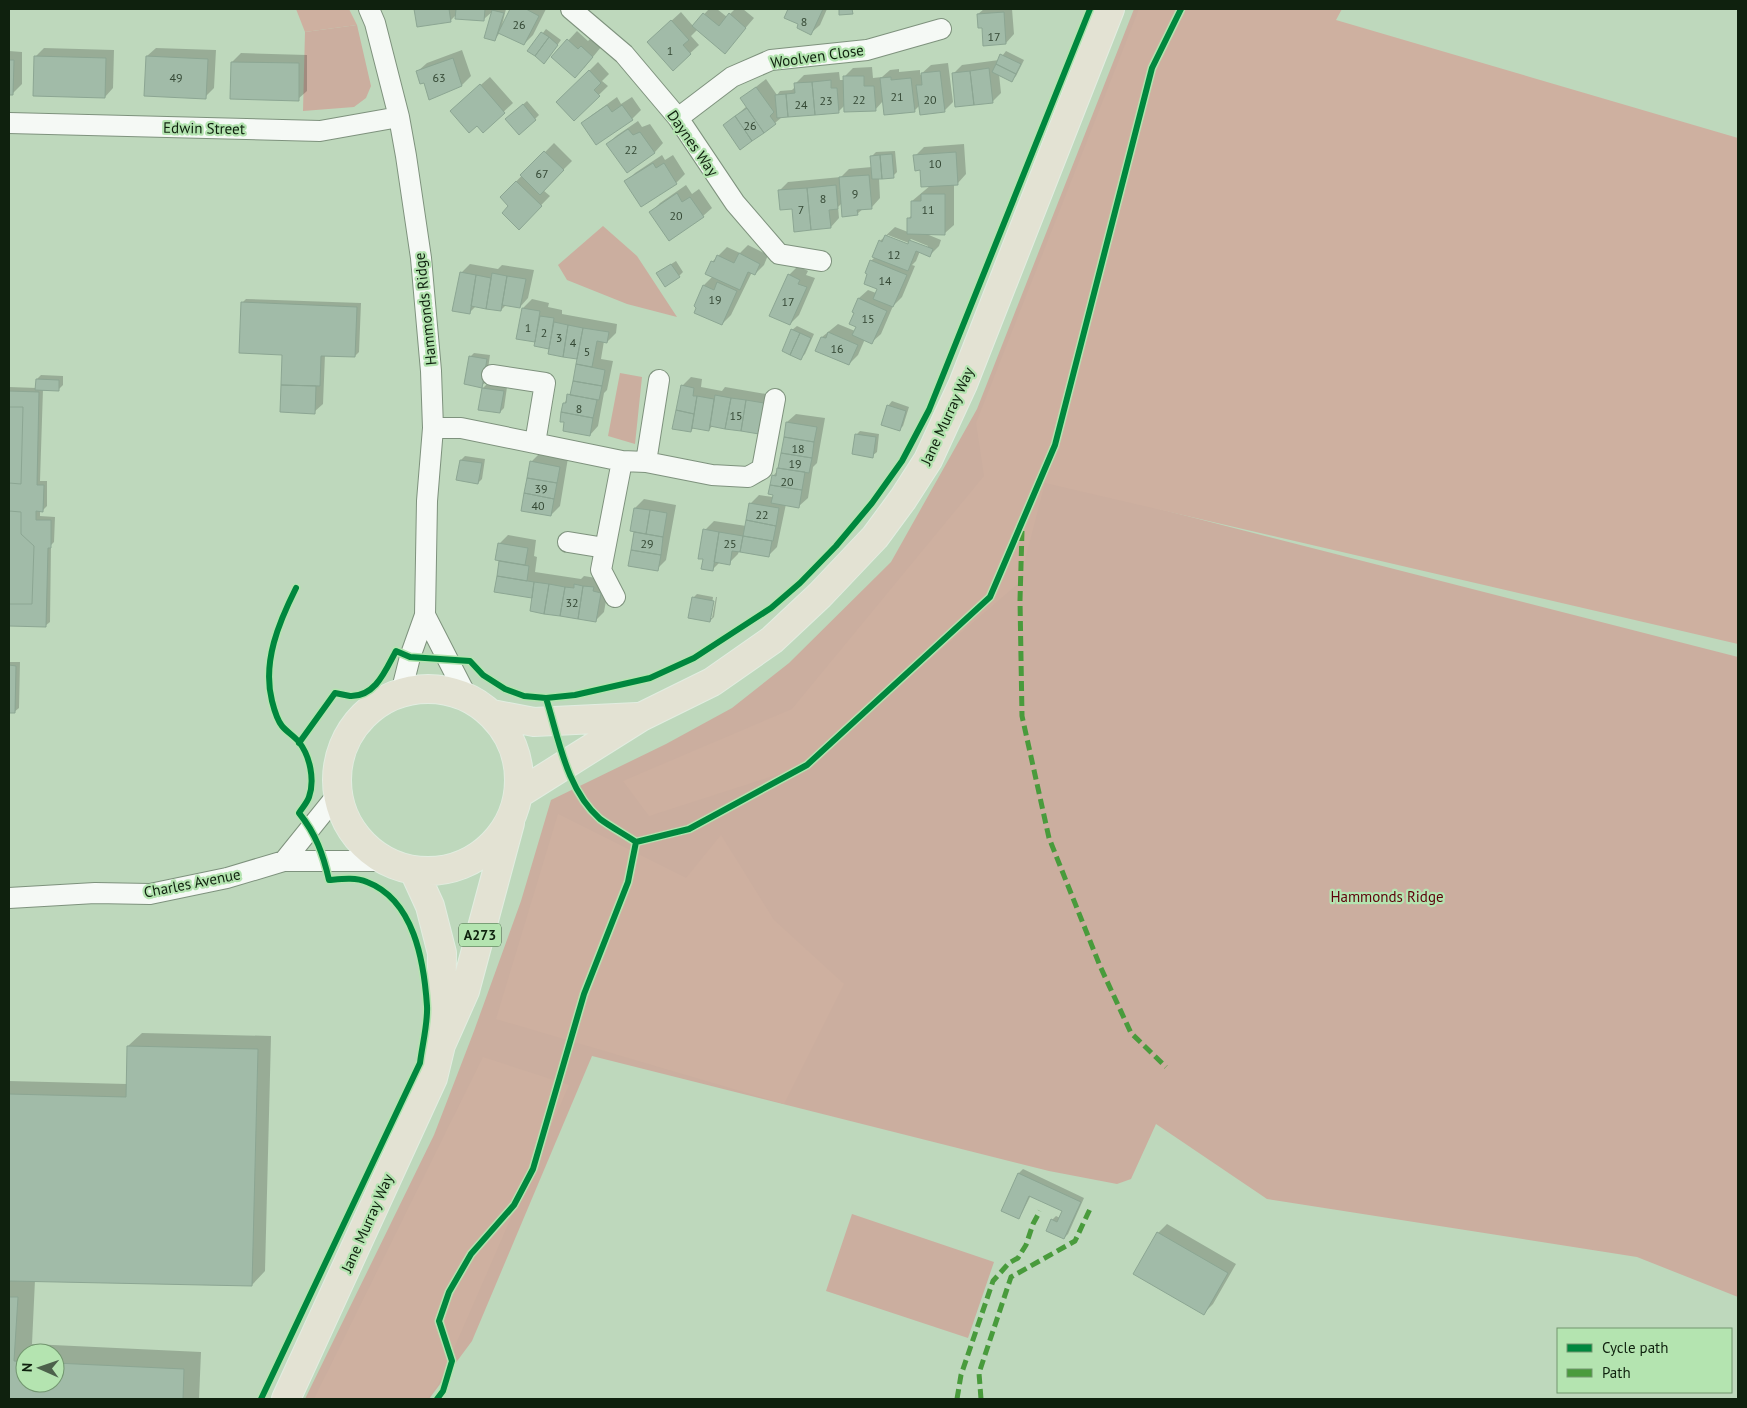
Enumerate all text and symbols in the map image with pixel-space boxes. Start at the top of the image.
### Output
house number: 8 [801,14,807,29]
house number: 26 [512,17,526,32]
house number: 17 [987,29,1001,44]
street label: Woolven Close [769,40,865,72]
house number: 1 [667,43,673,58]
house number: 49 [169,70,183,85]
house number: 63 [432,70,446,85]
house number: 21 [890,89,904,104]
house number: 22 [852,92,866,107]
house number: 20 [923,92,937,107]
house number: 23 [819,93,833,108]
house number: 24 [794,97,808,112]
street label: Daynes Way [663,106,723,180]
street label: Edwin Street [163,118,245,138]
house number: 26 [743,118,757,133]
house number: 22 [624,142,638,157]
house number: 10 [928,156,942,171]
house number: 67 [535,166,549,181]
house number: 9 [852,186,858,201]
house number: 8 [820,191,826,206]
house number: 7 [798,202,804,217]
house number: 11 [921,202,935,217]
house number: 20 [669,208,683,223]
house number: 12 [887,247,901,262]
street label: Hammonds Ridge [410,252,440,366]
house number: 14 [878,273,892,288]
house number: 19 [708,292,722,307]
house number: 17 [781,294,795,309]
house number: 15 [861,311,875,326]
house number: 1 [525,320,531,335]
house number: 2 [541,325,547,340]
house number: 3 [556,330,562,345]
house number: 4 [570,335,577,350]
house number: 16 [830,341,844,356]
house number: 5 [584,344,590,359]
street label: Jane Murray Way [916,364,978,469]
house number: 8 [576,401,582,416]
house number: 15 [729,408,743,423]
house number: 18 [791,441,805,456]
house number: 19 [788,456,802,471]
house number: 20 [780,474,794,489]
house number: 39 [534,481,548,496]
house number: 40 [531,498,545,513]
house number: 22 [755,507,769,522]
house number: 29 [640,536,654,551]
house number: 25 [723,536,737,551]
house number: 32 [565,595,579,610]
street label: Charles Avenue [142,864,242,902]
park label: Hammonds Ridge [1330,887,1444,906]
road number: A273 [459,924,501,946]
street label: Jane Murray Way [336,1171,397,1276]
legend [1557,1328,1732,1393]
text: Cycle path [1602,1338,1668,1357]
north arrow [15,1343,65,1393]
text: N [18,1363,36,1372]
text: Path [1602,1363,1631,1382]

